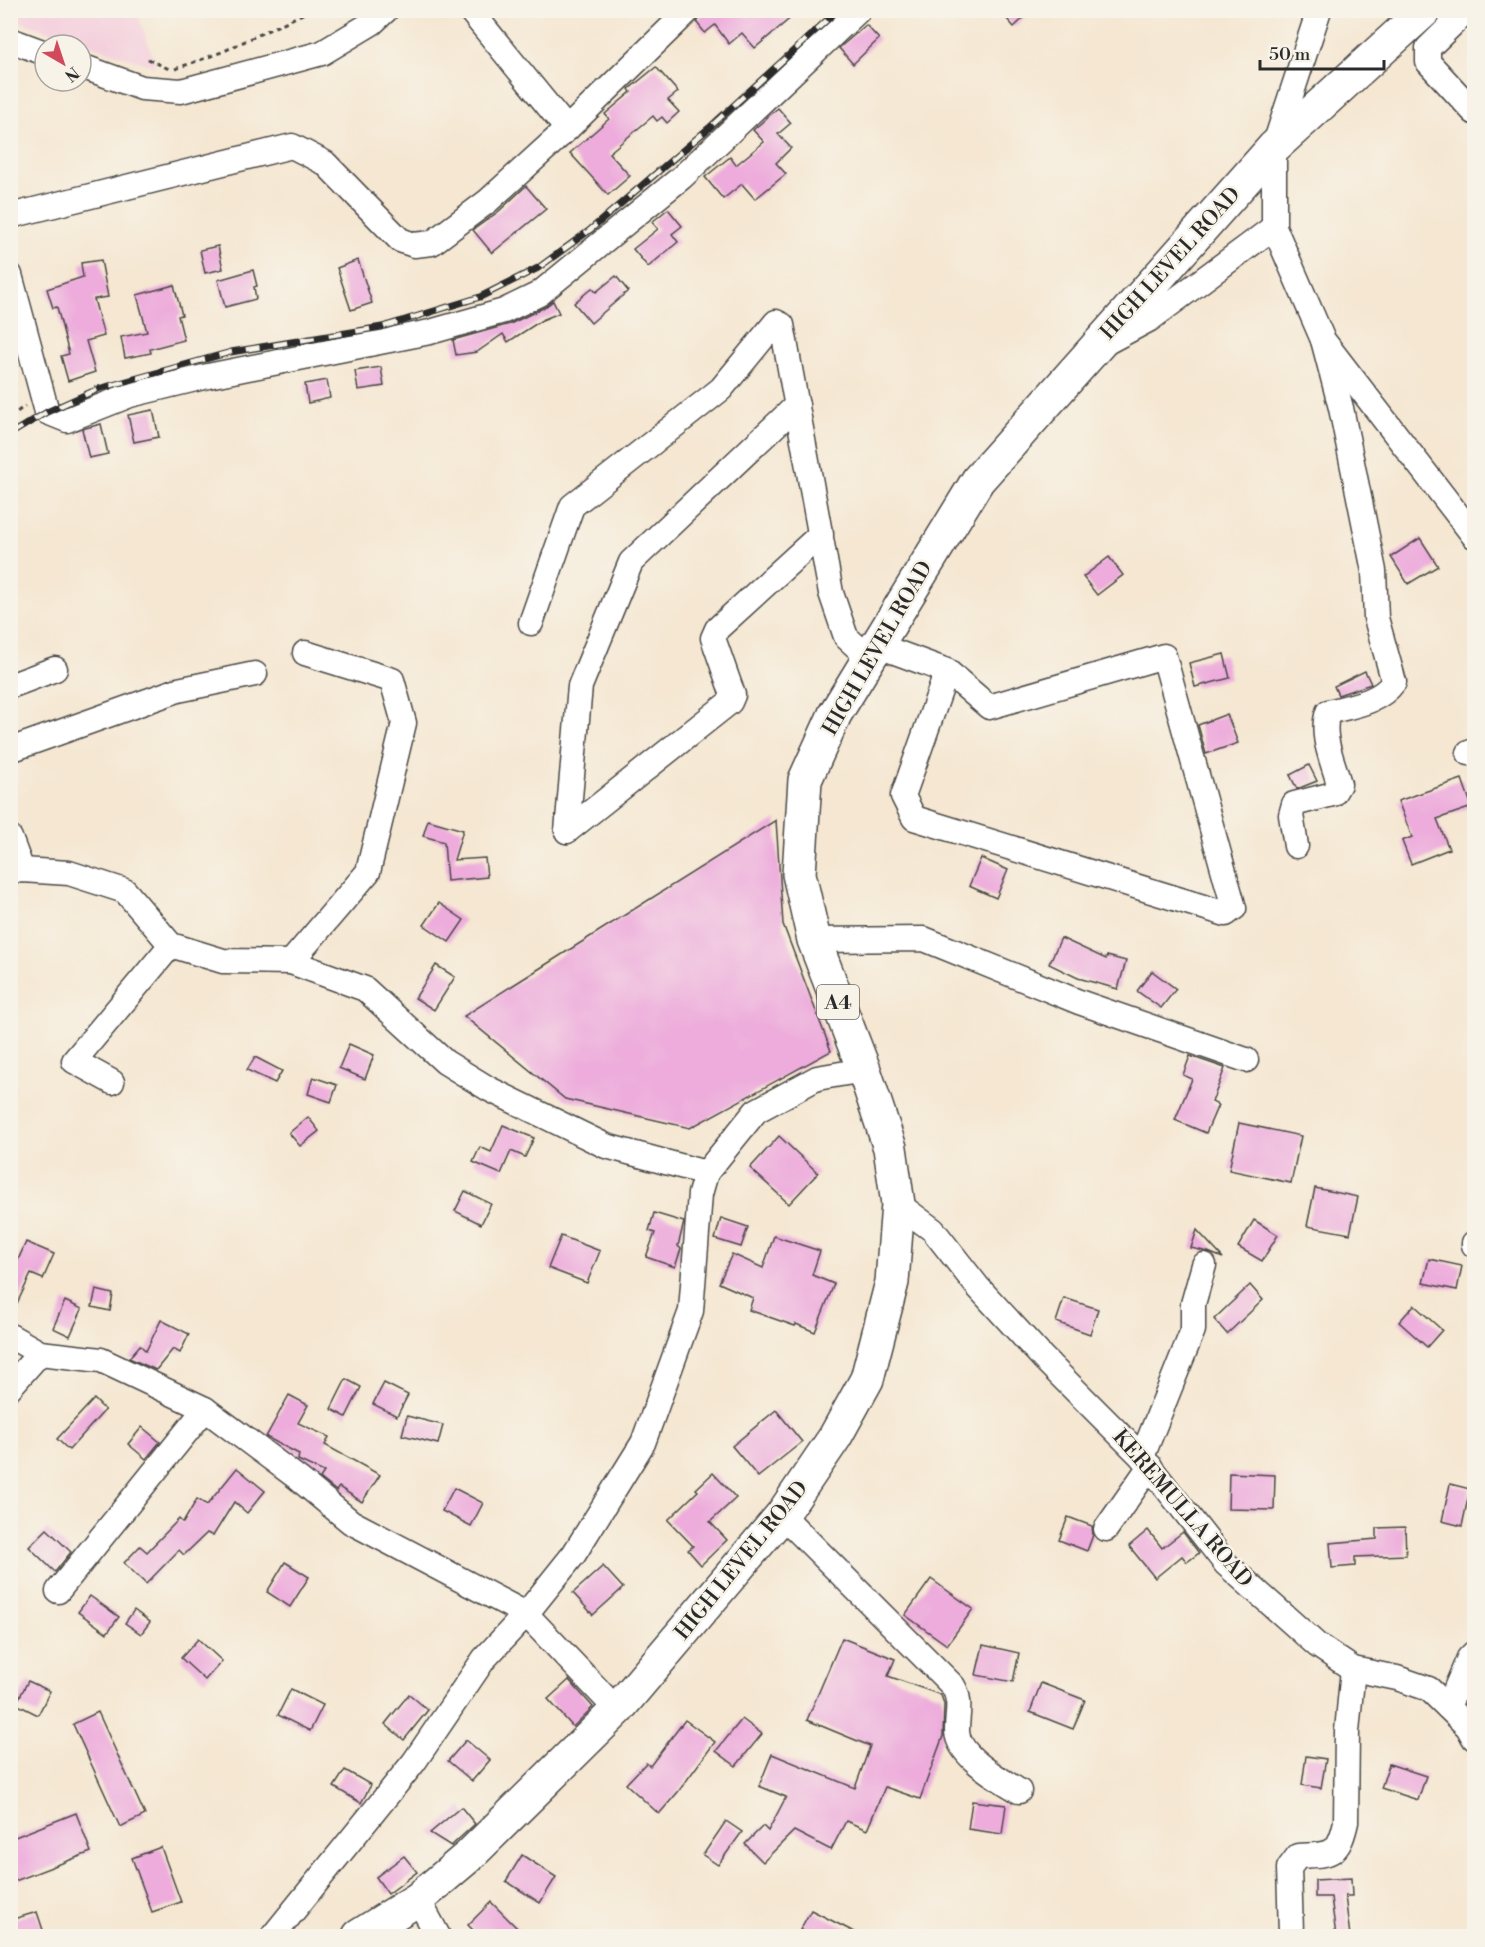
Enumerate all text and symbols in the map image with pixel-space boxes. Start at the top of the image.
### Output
north arrow [33,33,93,93]
scale bar [1260,33,1384,71]
text: 50 m [1269,43,1311,66]
text: N [60,62,83,86]
street label: HIGH LEVEL ROAD [1095,182,1246,346]
street label: HIGH LEVEL ROAD [817,557,938,740]
road number: A4 [817,985,859,1019]
street label: KEREMULLA ROAD [1107,1424,1258,1593]
street label: HIGH LEVEL ROAD [670,1476,814,1645]

